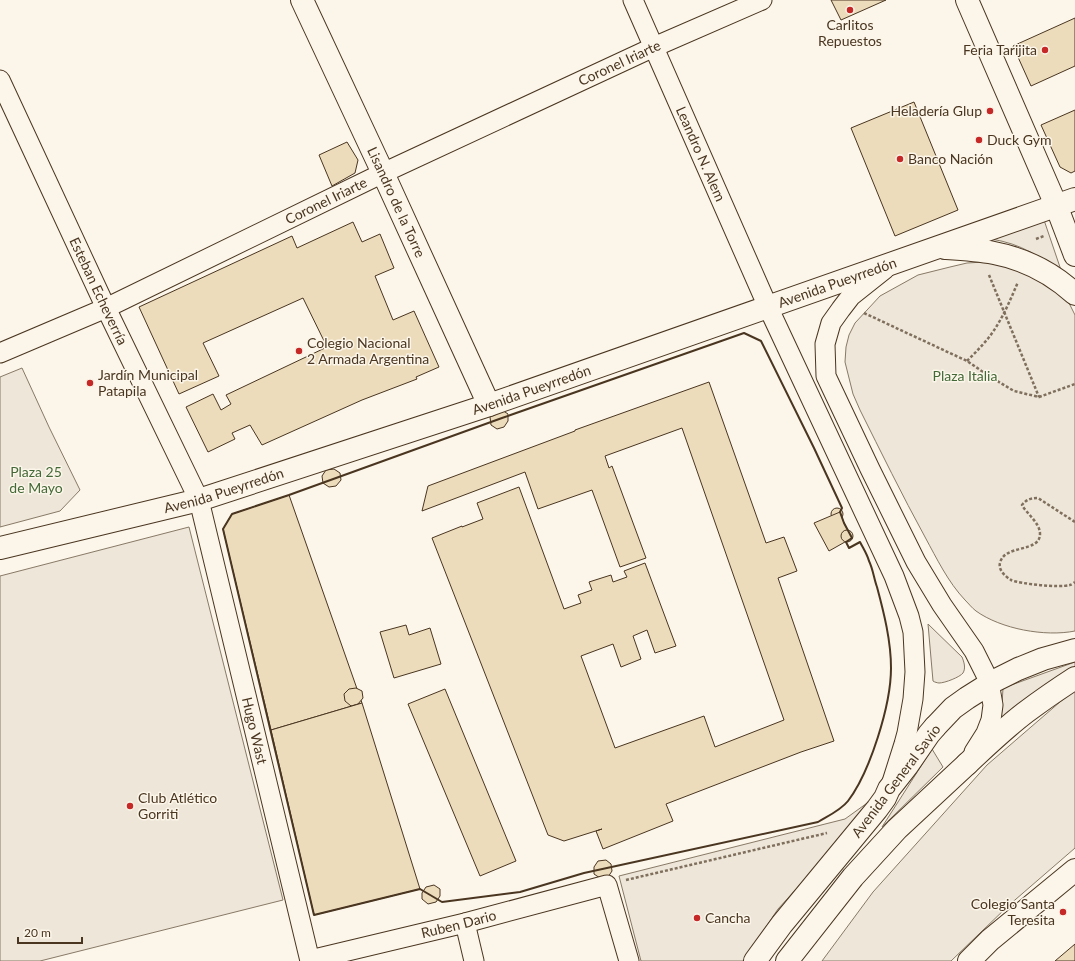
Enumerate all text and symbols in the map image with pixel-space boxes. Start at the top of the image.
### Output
marker: Carlitos Repuestos [845,5,855,15]
place label: Carlitos Repuestos [818,16,882,49]
street label: Coronel Iriarte [575,36,663,89]
place label: Feria Tarijita [963,41,1037,58]
marker: Feria Tarijita [1040,45,1050,55]
place label: Heladería Glup [891,102,982,119]
street label: Leandro N. Alem [673,104,729,204]
marker: Heladería Glup [985,106,995,116]
place label: Duck Gym [987,131,1051,148]
marker: Duck Gym [974,135,984,145]
street label: Lisandro de la Torre [364,144,429,260]
place label: Banco Nación [908,150,993,167]
marker: Banco Nación [895,154,905,164]
street label: Coronel Iriarte [282,173,370,227]
street label: Esteban Echeverría [66,234,132,348]
street label: Avenida Pueyrredón [776,253,899,311]
place label: Colegio Nacional 2 Armada Argentina [307,334,429,367]
marker: Colegio Nacional 2 Armada Argentina [294,346,304,356]
street label: Avenida Pueyrredón [470,361,593,418]
place label: Jardín Municipal Patapila [98,366,198,399]
park label: Plaza Italia [933,367,997,384]
marker: Jardín Municipal Patapila [85,378,95,388]
park label: Plaza 25 de Mayo [9,463,63,496]
street label: Avenida Pueyrredón [162,464,286,516]
street label: Hugo Wast [239,695,271,766]
street label: Avenida General Savio [847,721,944,841]
place label: Club Atlético Gorriti [138,789,217,822]
marker: Club Atlético Gorriti [125,801,135,811]
place label: Colegio Santa Teresita [971,895,1055,928]
street label: Ruben Dario [419,906,498,941]
marker: Colegio Santa Teresita [1058,907,1068,917]
place label: Cancha [705,909,751,926]
marker: Cancha [692,913,702,923]
scale bar [18,919,82,945]
text: 20 m [24,925,51,940]

